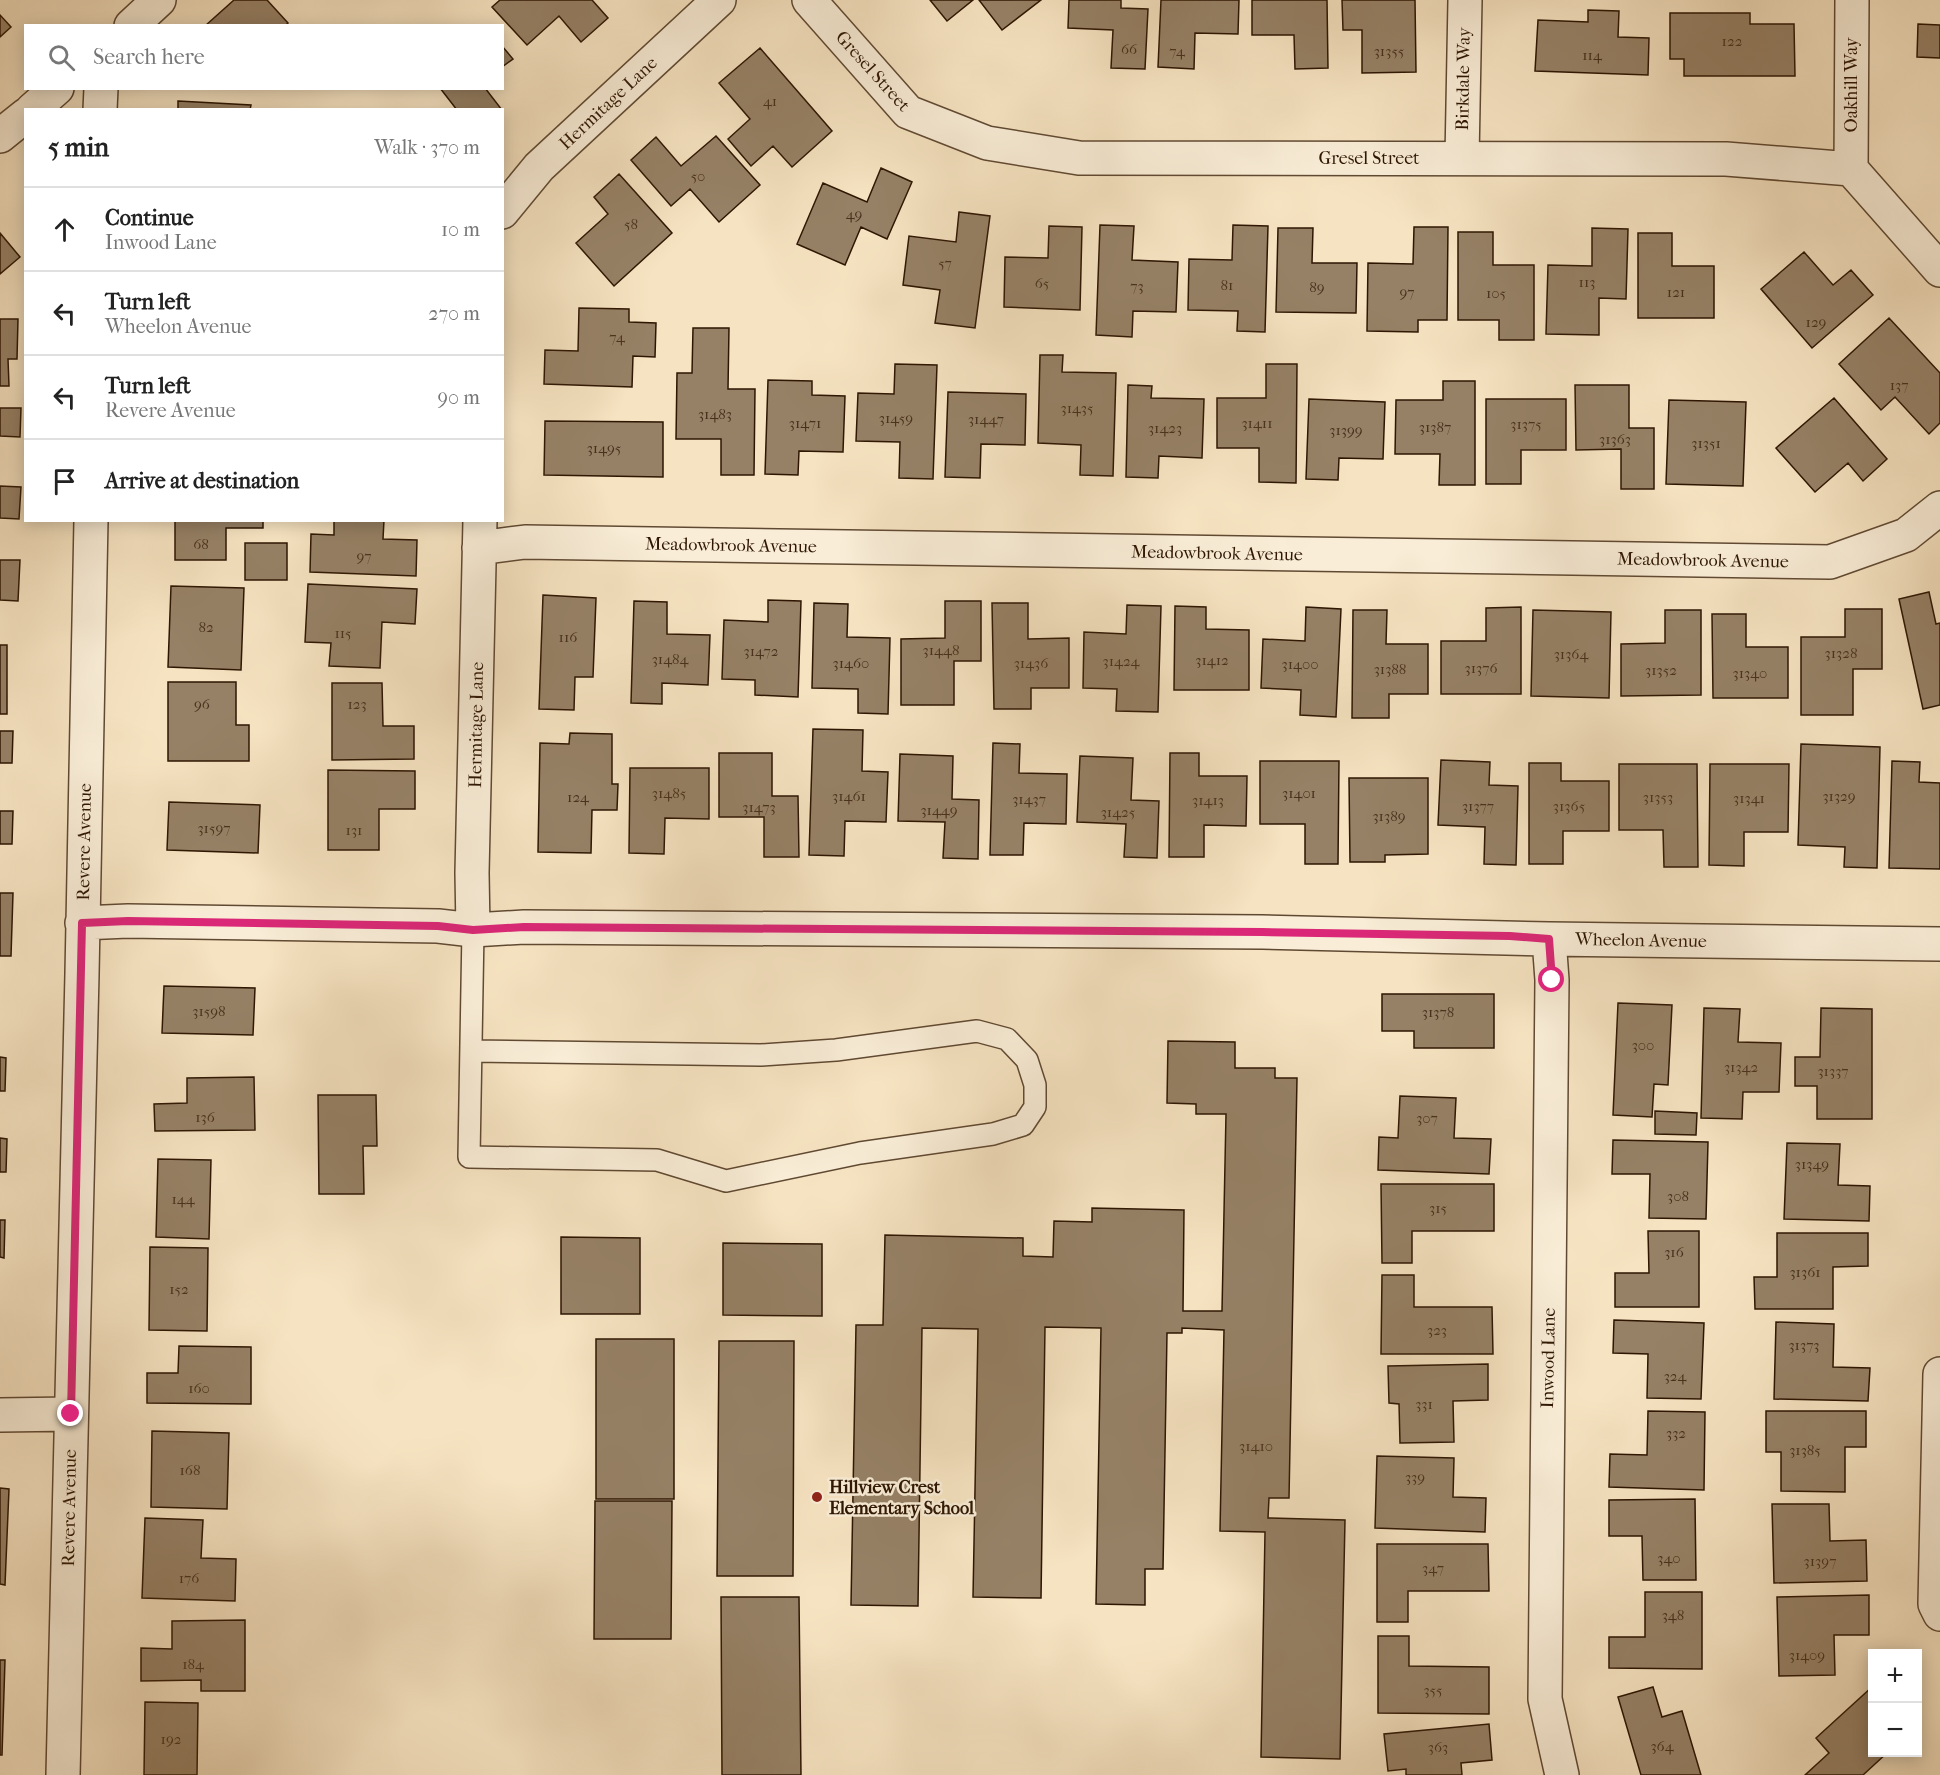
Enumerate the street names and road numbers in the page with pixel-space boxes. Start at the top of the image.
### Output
street label: Birkdale Way [1452,26,1475,131]
street label: Gresel Street [831,27,915,116]
street label: Oakhill Way [1841,36,1862,133]
street label: Hermitage Lane [555,53,662,154]
street label: Gresel Street [1318,148,1420,169]
street label: Meadowbrook Avenue [645,534,817,557]
street label: Meadowbrook Avenue [1131,542,1303,565]
street label: Meadowbrook Avenue [1617,549,1789,572]
street label: Hermitage Lane [465,662,488,788]
street label: Revere Avenue [73,783,96,901]
street label: Wheelon Avenue [1574,929,1707,952]
street label: Inwood Lane [1537,1307,1560,1408]
street label: Revere Avenue [58,1449,81,1567]

